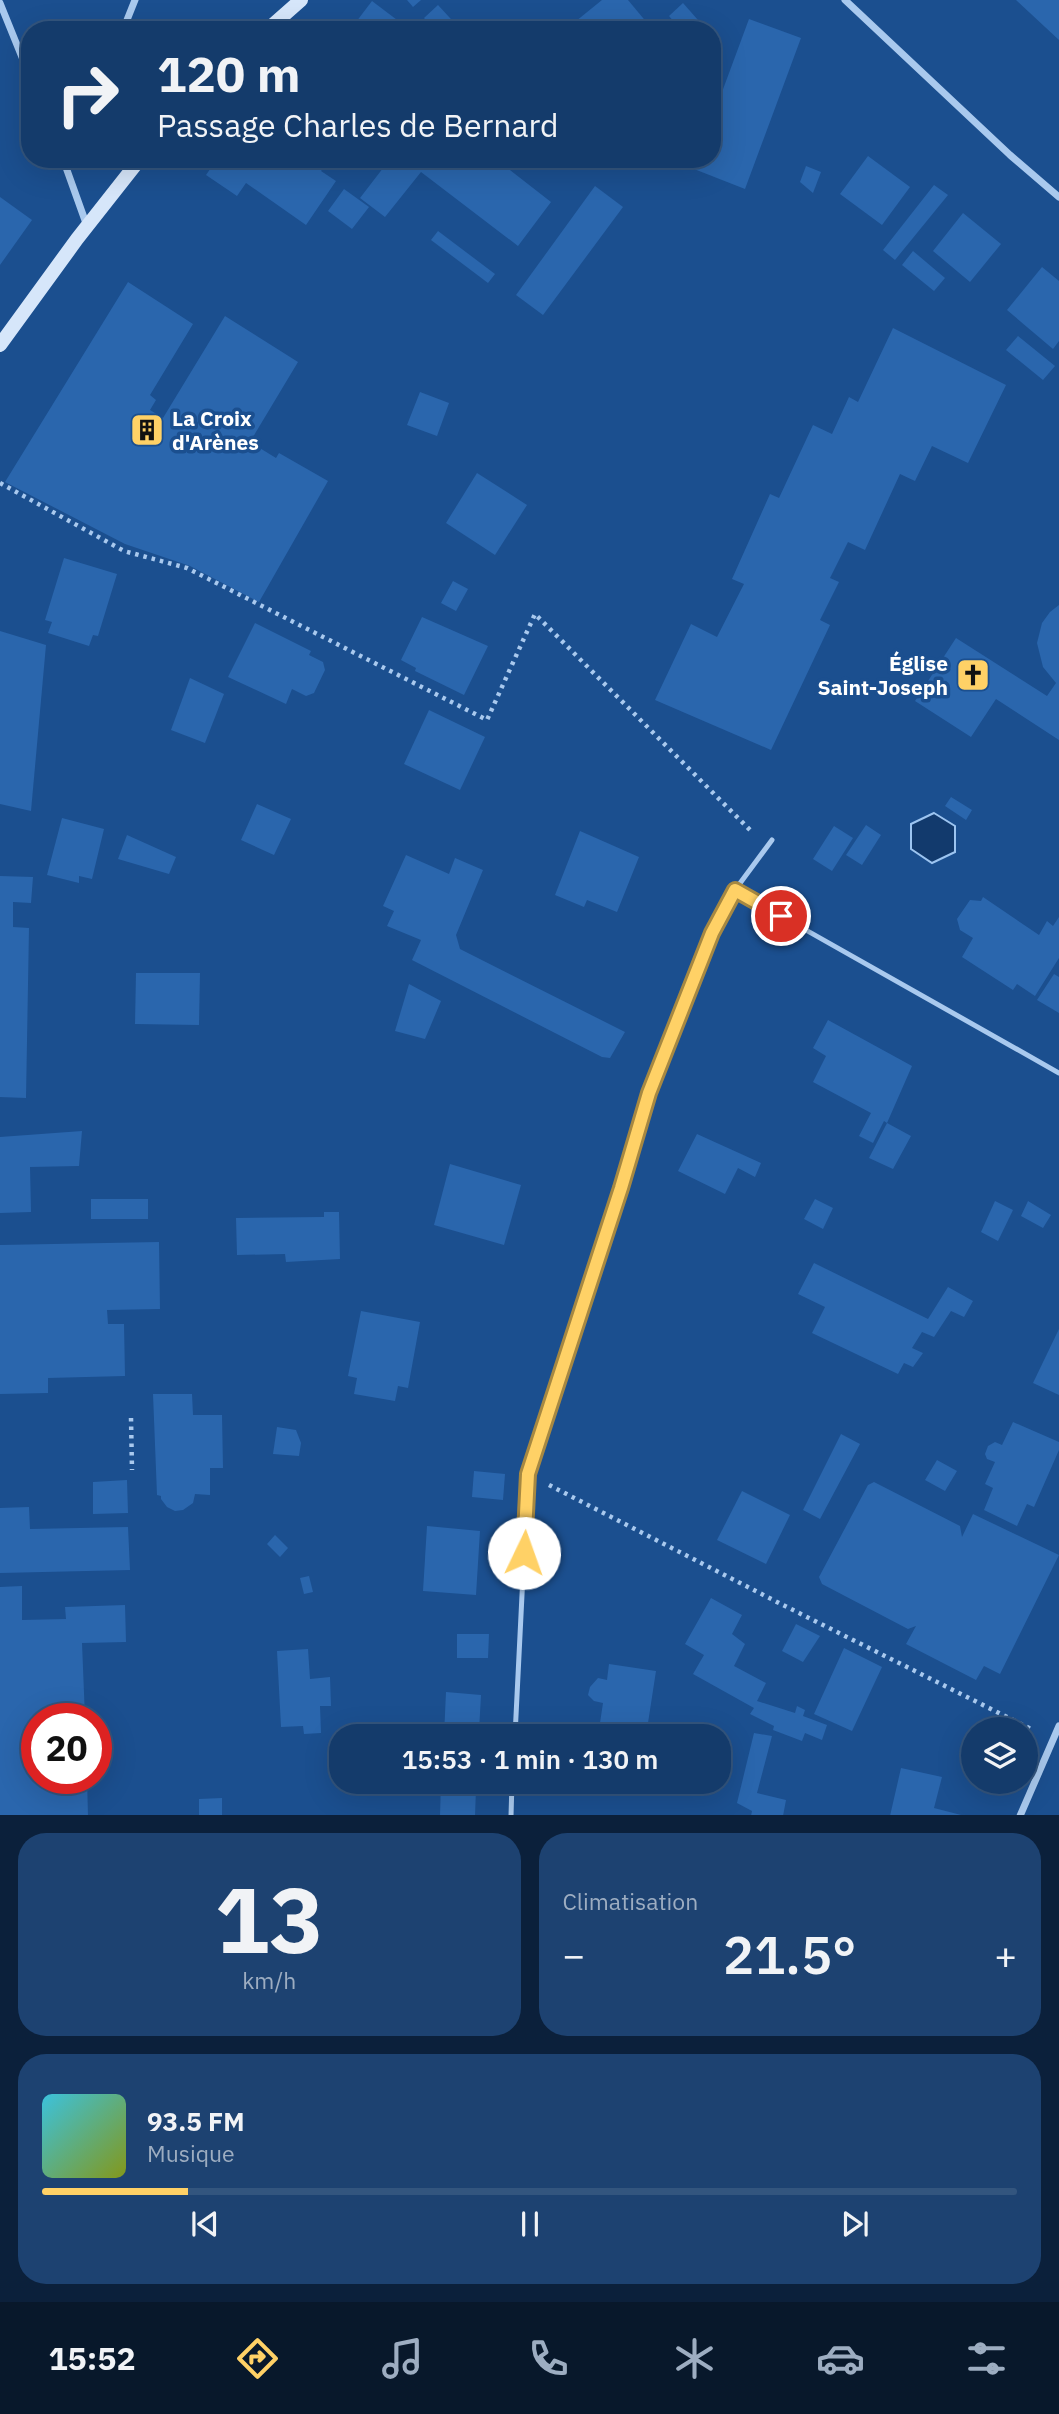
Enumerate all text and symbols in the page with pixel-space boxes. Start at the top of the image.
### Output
text: 120 m [157,42,301,105]
icon: right [42,49,133,140]
text: Passage Charles de Bernard [157,104,559,146]
place label: La Croix d'Arènes [172,404,259,456]
building icon: La Croix d'Arènes [128,411,166,449]
place label: Église Saint-Joseph [817,649,948,701]
church icon: Église Saint-Joseph [954,656,992,694]
pin [751,886,811,946]
icon: arrive [762,897,800,935]
position arrow [487,1516,561,1590]
speed limit sign: 20 [21,1703,112,1794]
map controls [961,1717,1038,1794]
button: layers [961,1717,1038,1794]
text: 15:53 · 1 min · 130 m [402,1742,658,1776]
text: 13 [215,1860,324,1978]
text: Climatisation [563,1886,698,1916]
text: 21.5° [723,1921,857,1988]
text: − [563,1930,585,1979]
text: + [994,1930,1017,1979]
text: km/h [242,1965,296,1995]
text: 93.5 FM [147,2104,245,2138]
text: Musique [147,2138,235,2168]
icon: previous [186,2205,224,2243]
icon: pause [511,2205,549,2243]
icon: next [836,2205,874,2243]
icon: directions [233,2334,282,2383]
icon: music [378,2334,427,2383]
icon: phone [524,2334,573,2383]
icon: climate [670,2334,719,2383]
icon: car [816,2334,865,2383]
icon: filters [962,2334,1011,2383]
text: 15:52 [48,2337,136,2379]

